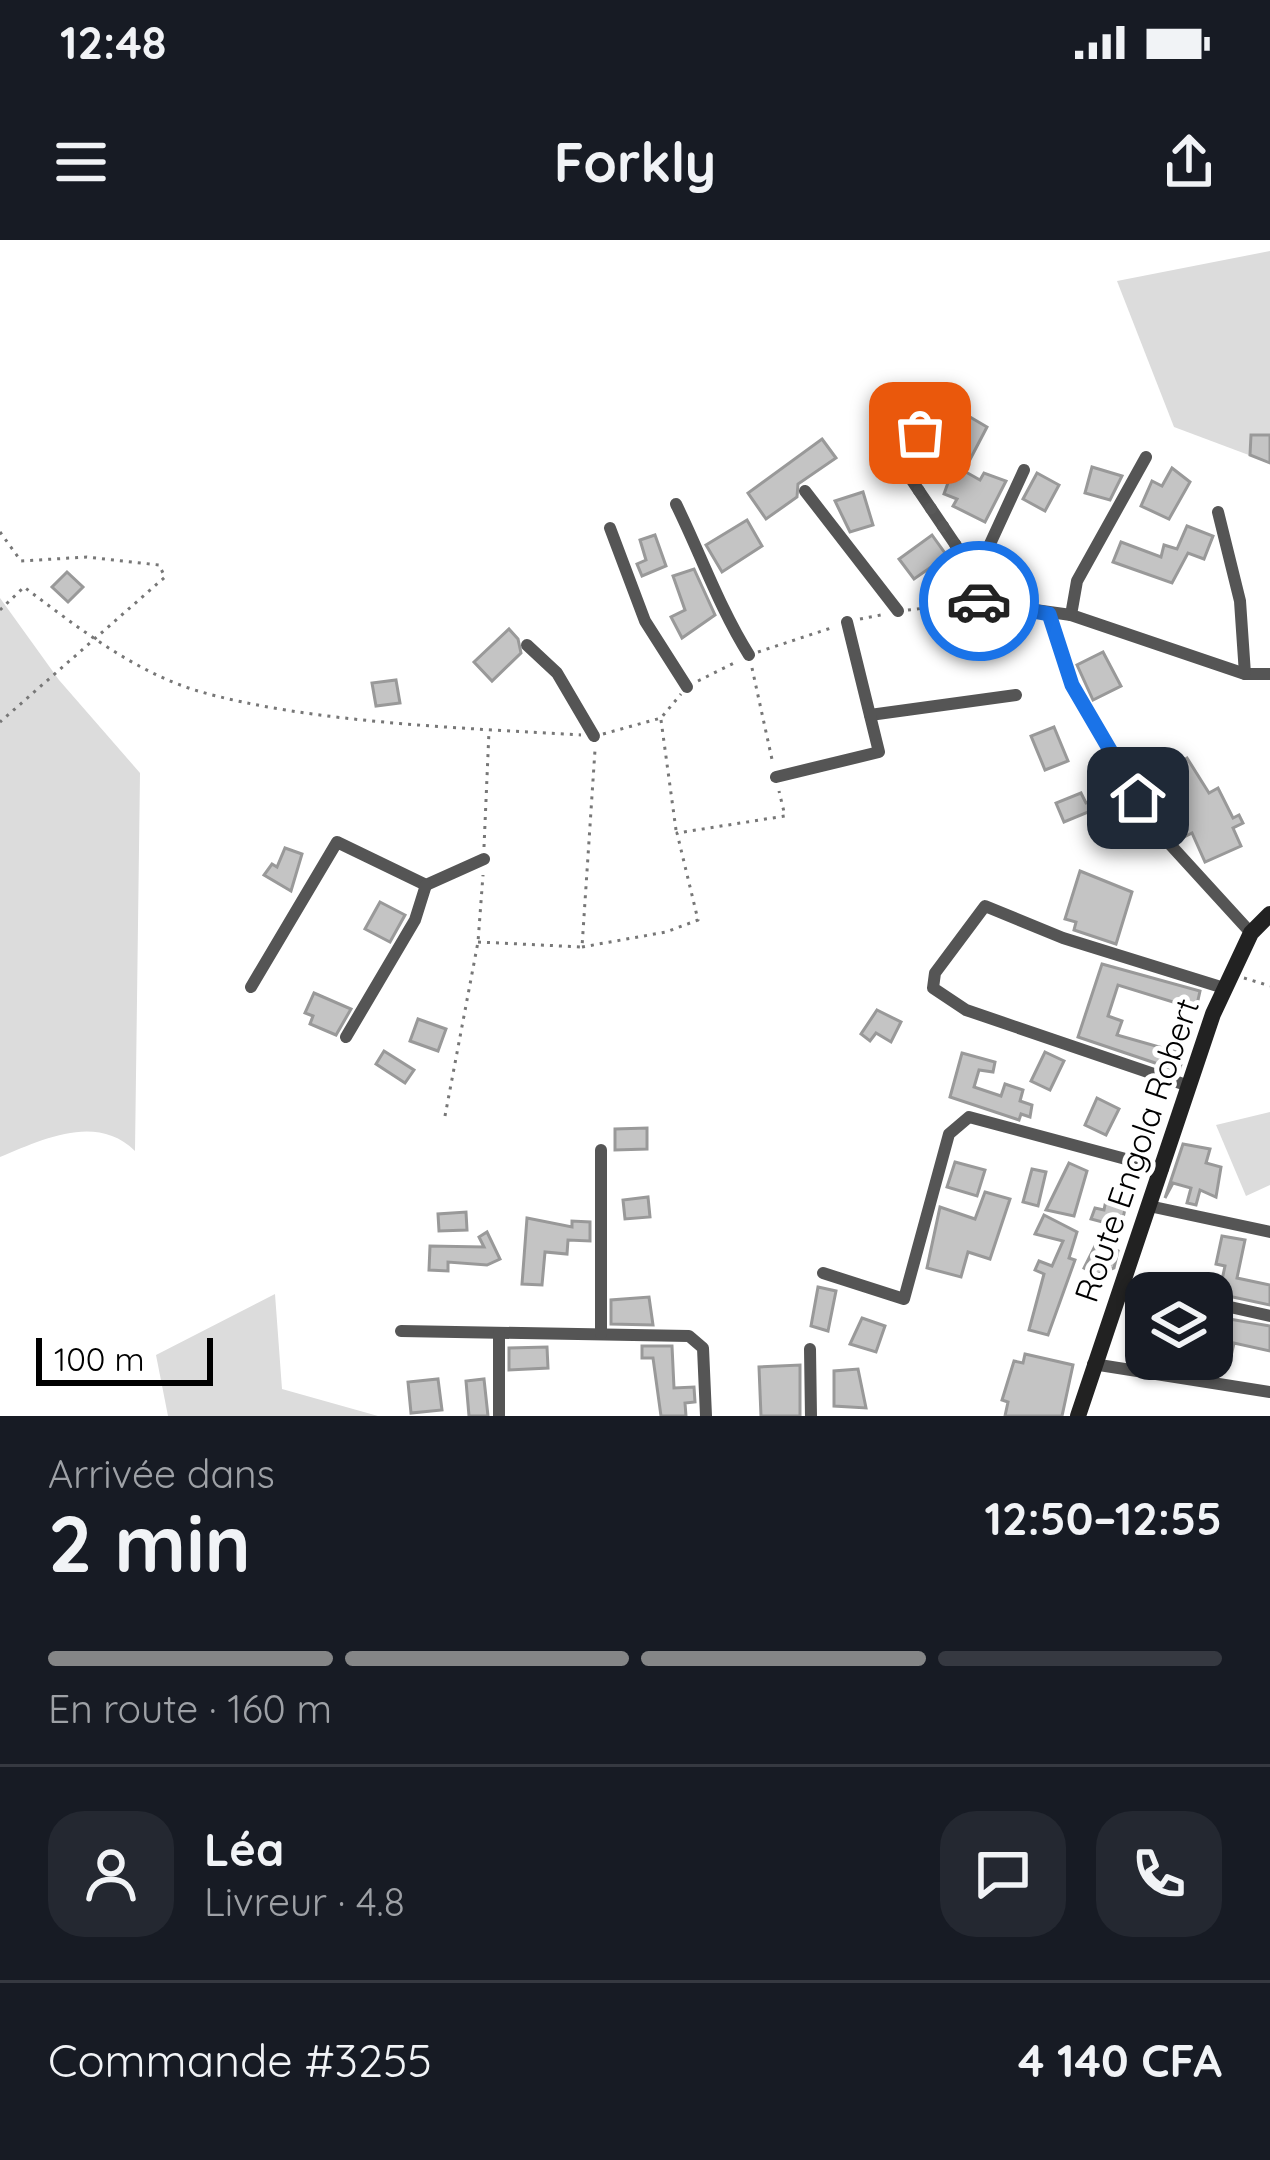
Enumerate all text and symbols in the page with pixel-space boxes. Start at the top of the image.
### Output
text: 12:48 [60,14,167,70]
text: Forkly [554,128,716,196]
icon: menu [48,129,114,195]
icon: share [1156,129,1222,195]
pin [869,382,971,484]
icon: bag [887,400,953,466]
courier [919,541,1039,661]
icon: car [946,568,1012,634]
pin [1087,747,1189,849]
icon: home [1105,765,1171,831]
street label: Route Engola Robert [1065,993,1207,1307]
map controls [1125,1272,1233,1380]
button: layers [1125,1272,1233,1380]
scale bar [36,1332,213,1385]
text: 100 m [54,1338,145,1379]
text: Arrivée dans [48,1449,275,1498]
text: 12:50–12:55 [984,1490,1222,1546]
text: 2 min [48,1494,251,1592]
text: En route · 160 m [48,1684,332,1733]
button: person [48,1811,174,1937]
button: chat [940,1811,1066,1937]
button: phone [1096,1811,1222,1937]
text: Léa [204,1821,284,1877]
text: Livreur · 4.8 [204,1877,405,1926]
text: Commande #3255 [48,2032,432,2088]
text: 4 140 CFA [1018,2032,1222,2088]

